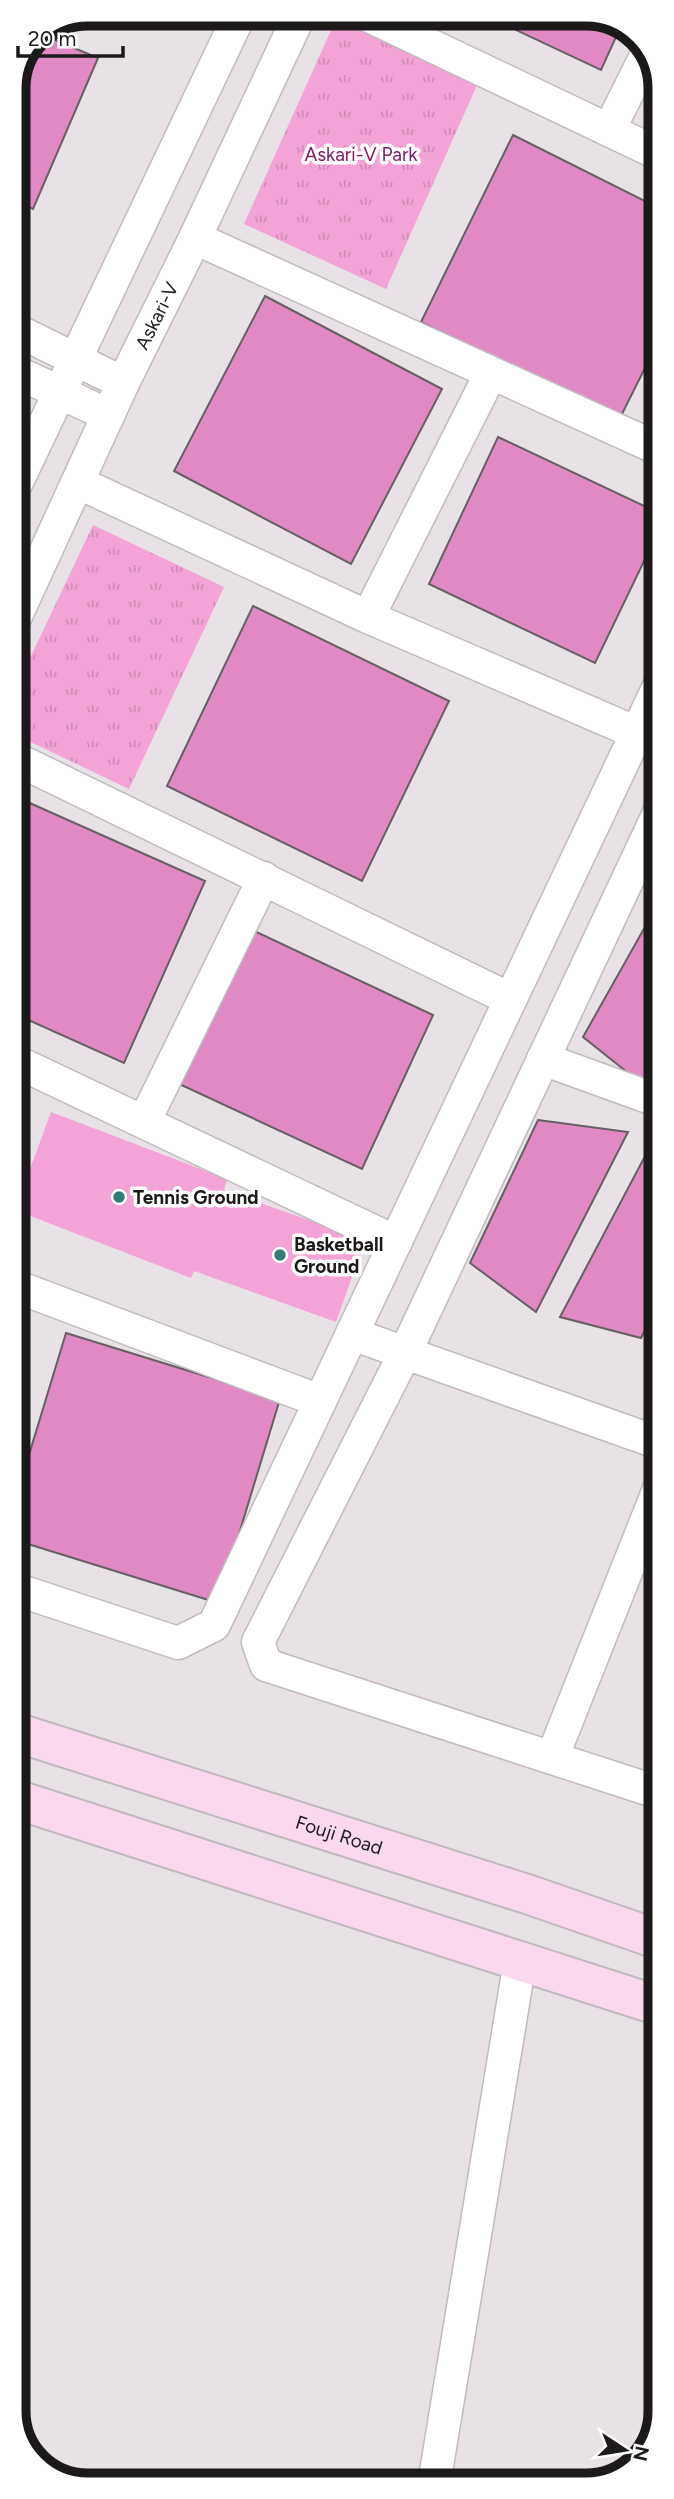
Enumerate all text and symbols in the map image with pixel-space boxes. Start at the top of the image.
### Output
scale bar [18,14,122,58]
text: 20 m [28,26,76,51]
park label: Askari-V Park [304,143,418,166]
street label: Askari-V [130,278,183,353]
place label: Tennis Ground [133,1186,259,1209]
marker: Tennis Ground [111,1189,127,1205]
place label: Basketball Ground [294,1233,383,1278]
marker: Basketball Ground [272,1247,288,1263]
street label: Fouji Road [293,1810,385,1859]
north arrow [590,2415,660,2485]
text: N [628,2444,654,2463]

